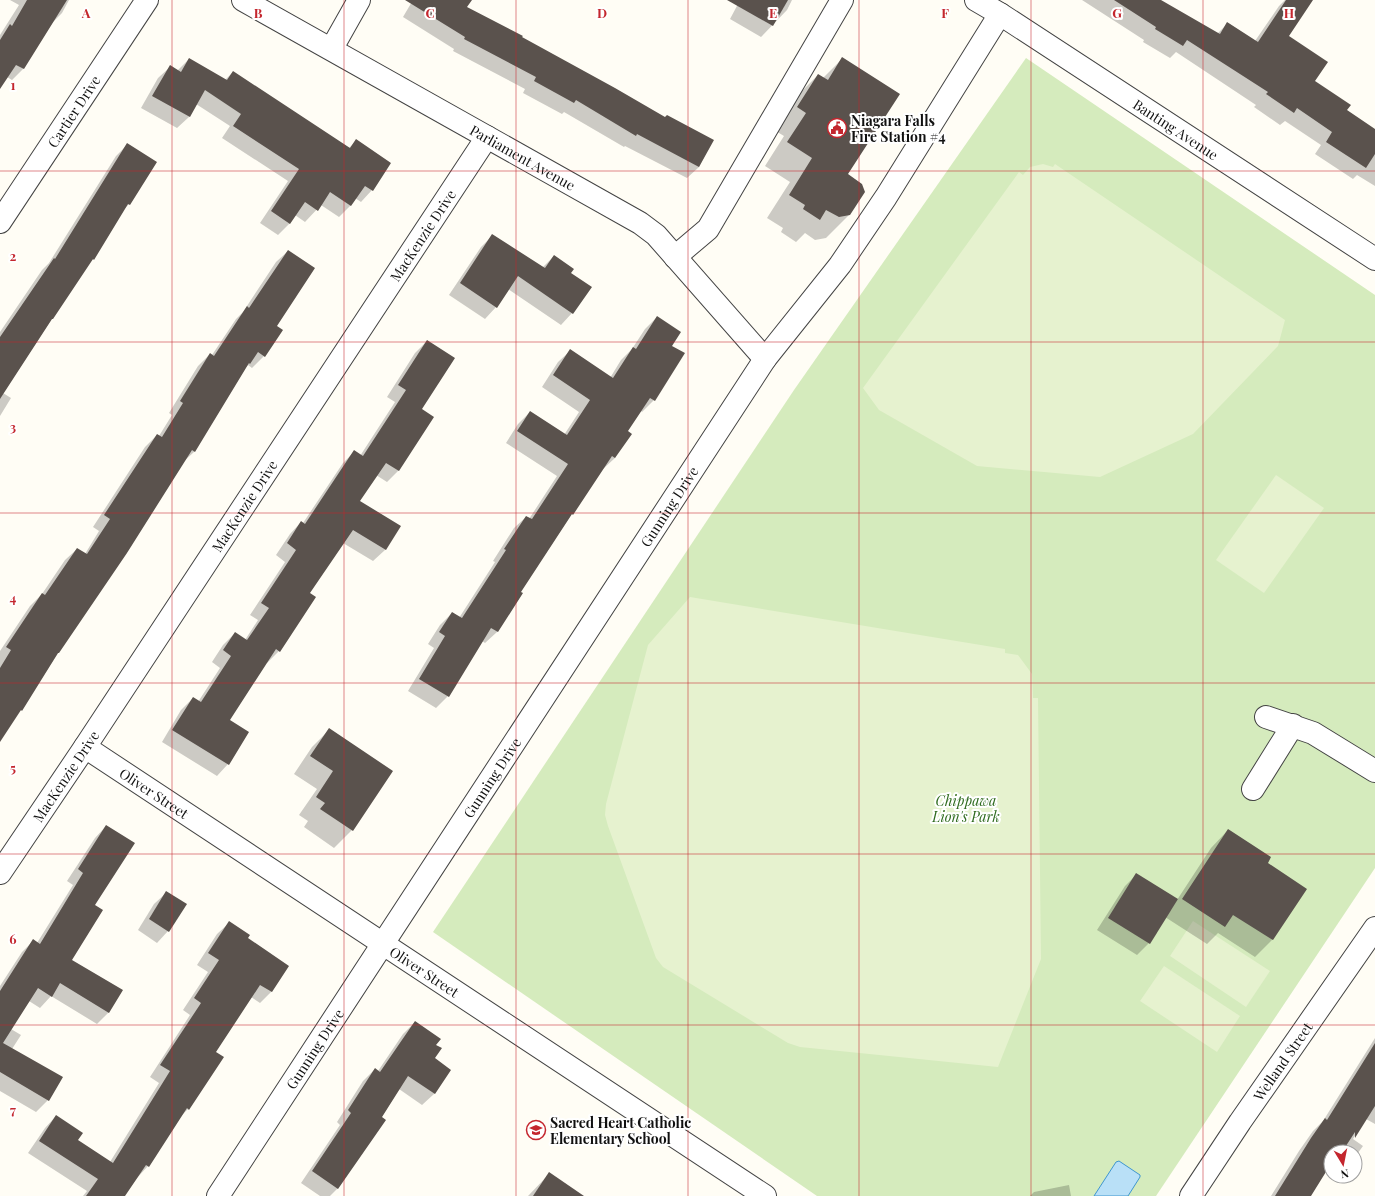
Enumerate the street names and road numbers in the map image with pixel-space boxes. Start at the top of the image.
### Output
street label: Cartier Drive [43,71,104,151]
street label: Banting Avenue [1130,94,1222,164]
street label: Parliament Avenue [467,120,579,194]
street label: MacKenzie Drive [385,186,459,285]
street label: MacKenzie Drive [207,456,281,555]
street label: Gunning Drive [636,462,702,550]
street label: MacKenzie Drive [28,727,103,825]
street label: Gunning Drive [458,734,525,821]
street label: Oliver Street [116,763,193,823]
street label: Oliver Street [386,941,464,1002]
street label: Gunning Drive [281,1005,347,1092]
street label: Welland Street [1248,1017,1317,1105]

